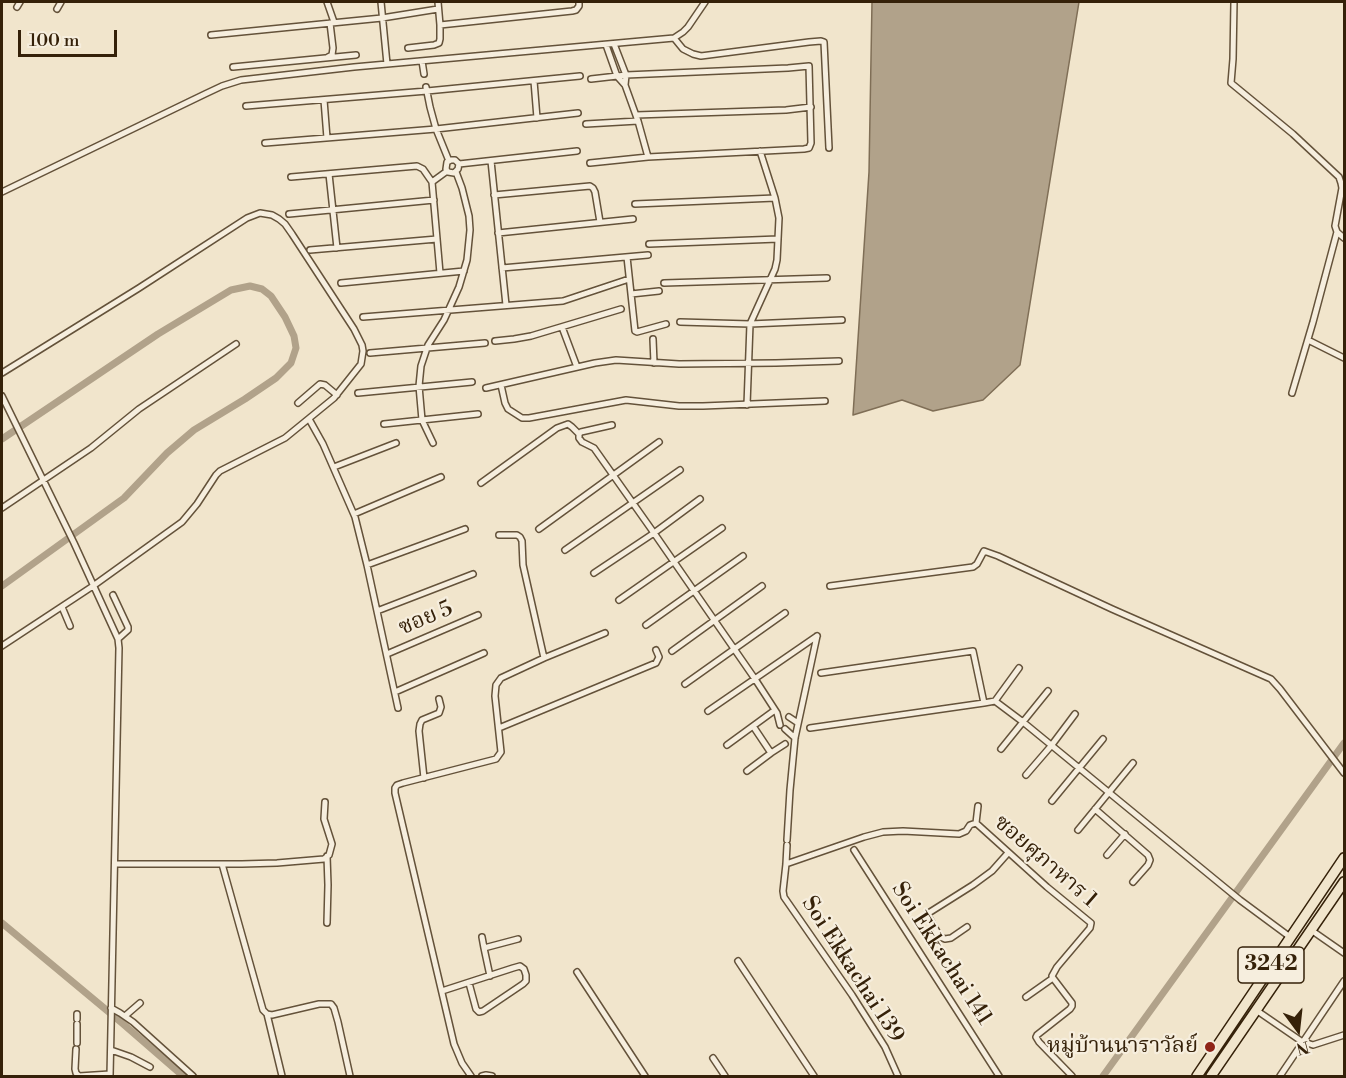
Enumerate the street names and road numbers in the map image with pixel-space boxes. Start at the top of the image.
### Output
street label: ซอย 5 [395,596,457,642]
street label: ซอยศุภาหาร 1 [988,810,1102,914]
street label: Soi Ekkachai 141 [885,878,997,1030]
street label: Soi Ekkachai 139 [795,892,909,1048]
road number: 3242 [1238,947,1304,983]

